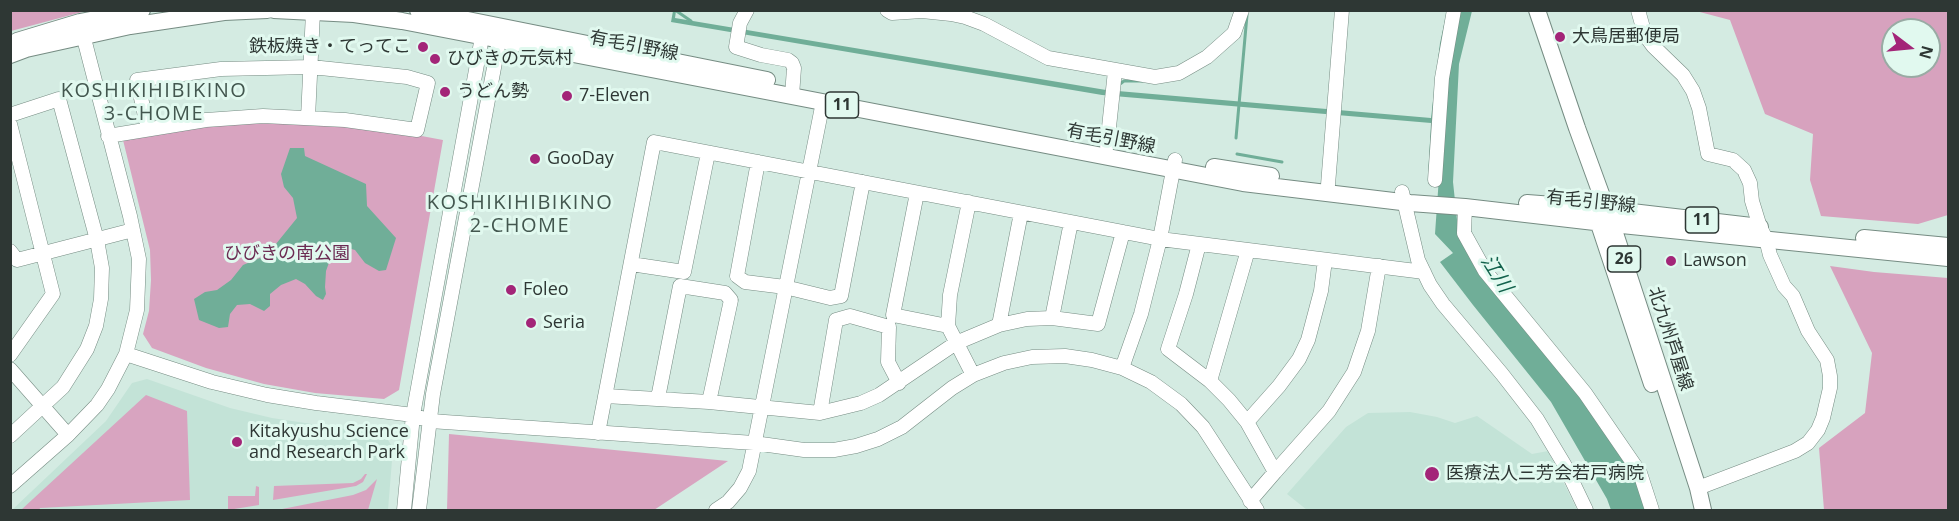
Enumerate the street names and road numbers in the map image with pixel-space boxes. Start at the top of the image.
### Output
street label: 有毛引野線 [588,27,680,65]
road number: 11 [826,92,858,118]
street label: 有毛引野線 [1065,120,1157,158]
street label: 有毛引野線 [1545,187,1637,217]
road number: 11 [1686,207,1718,233]
road number: 26 [1608,246,1640,272]
street label: 北九州芦屋線 [1643,284,1697,394]

